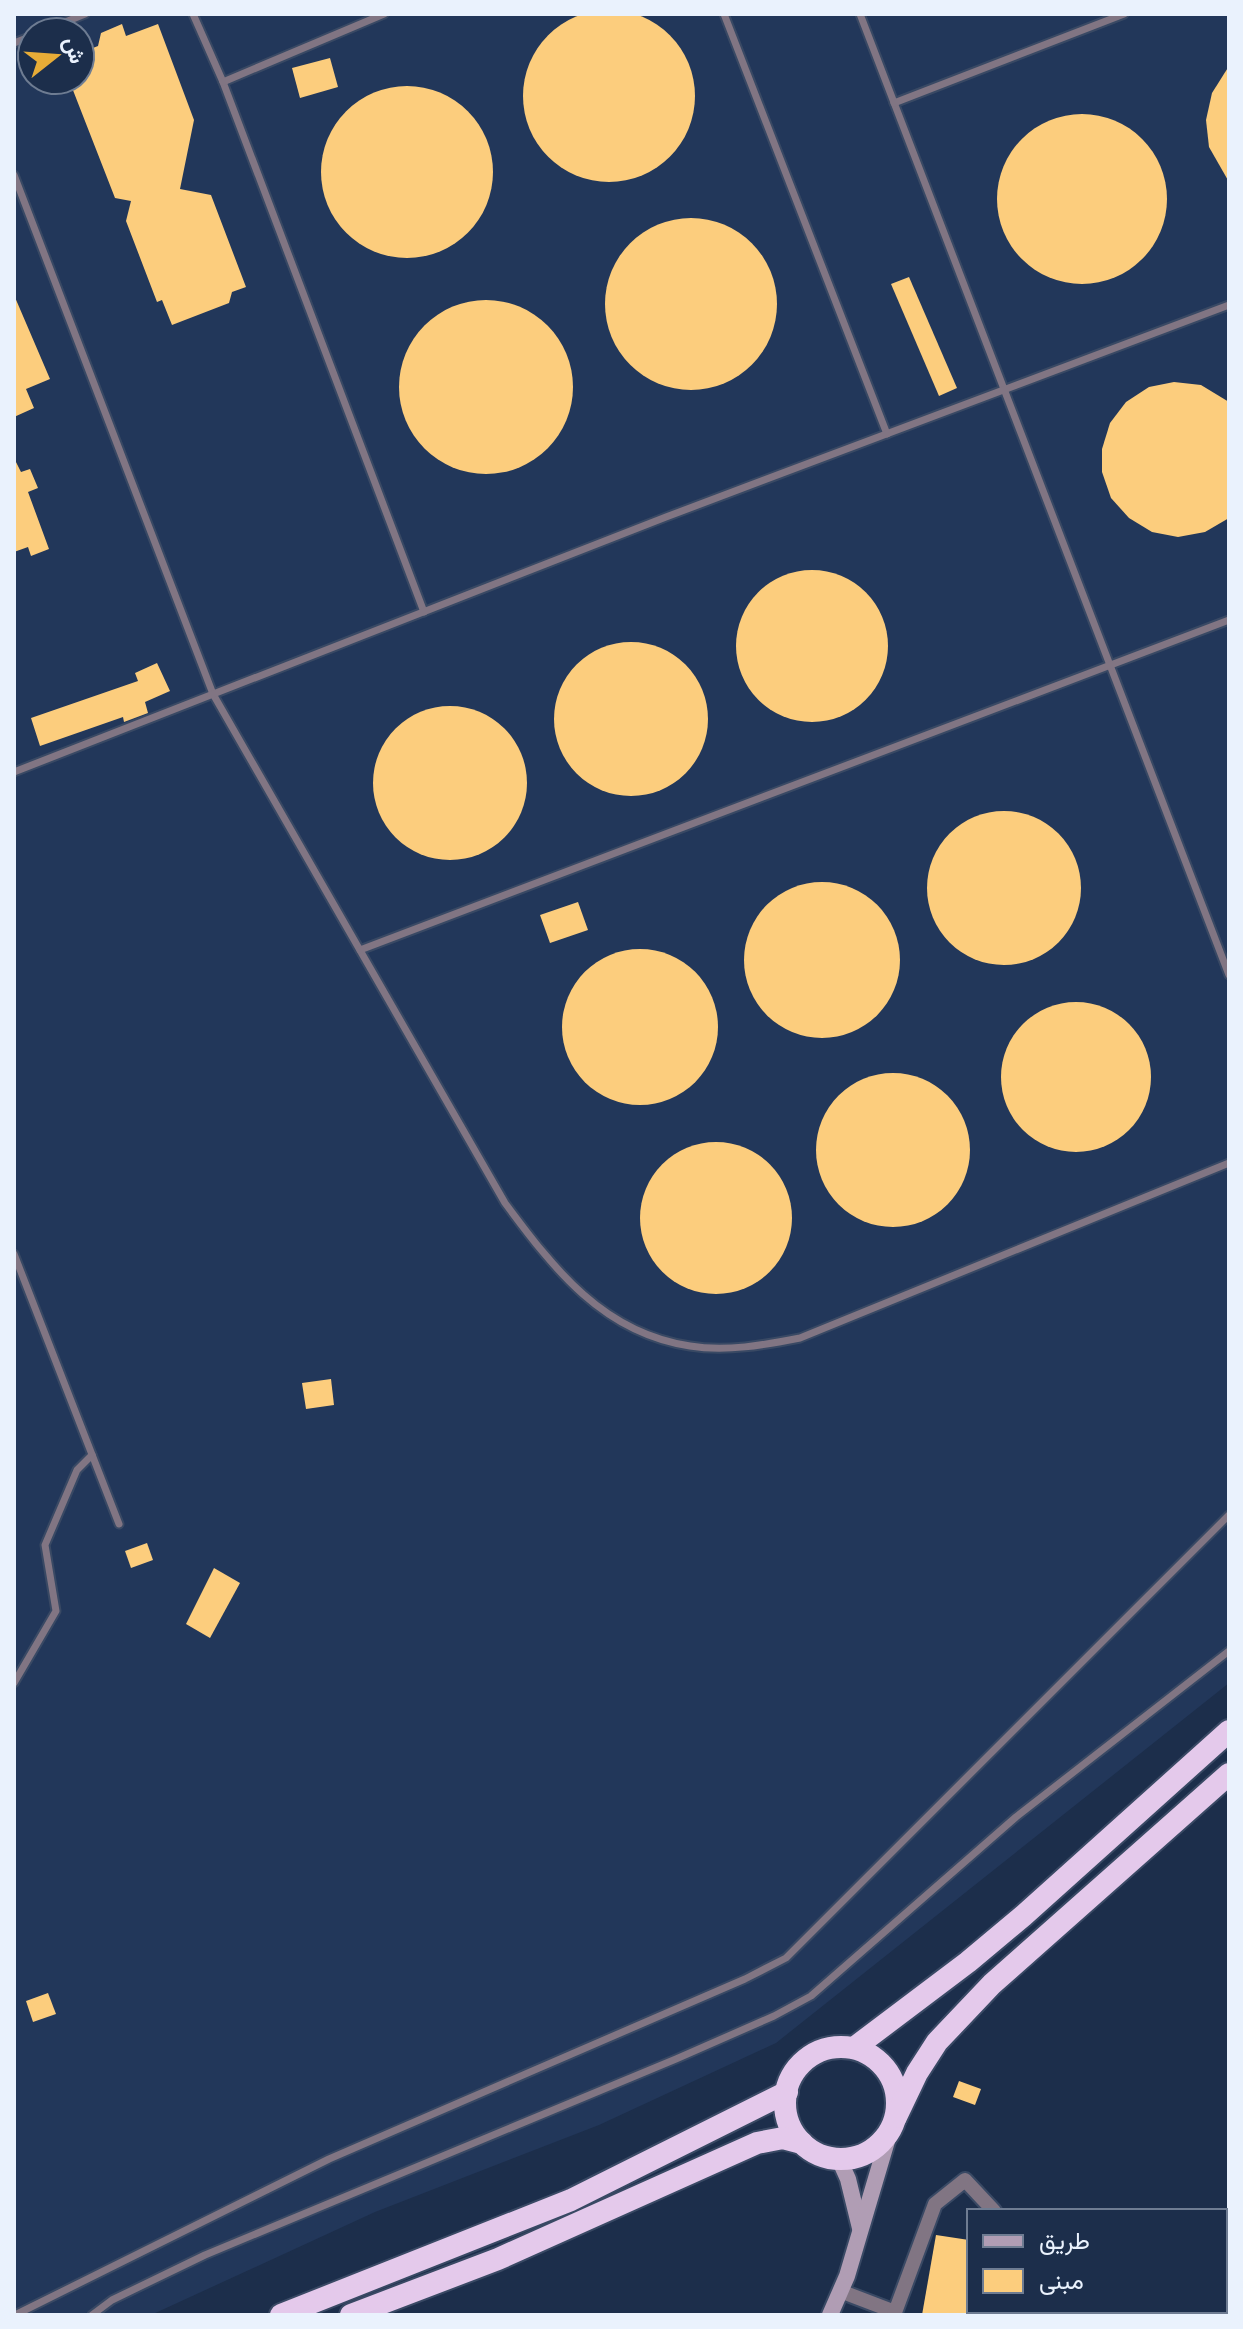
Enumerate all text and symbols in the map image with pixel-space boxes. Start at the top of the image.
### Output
north arrow [16,16,96,96]
text: ش [57,33,93,67]
legend [967,2209,1227,2313]
text: طريق [1039,2223,1090,2256]
text: مبنى [1039,2263,1084,2296]

